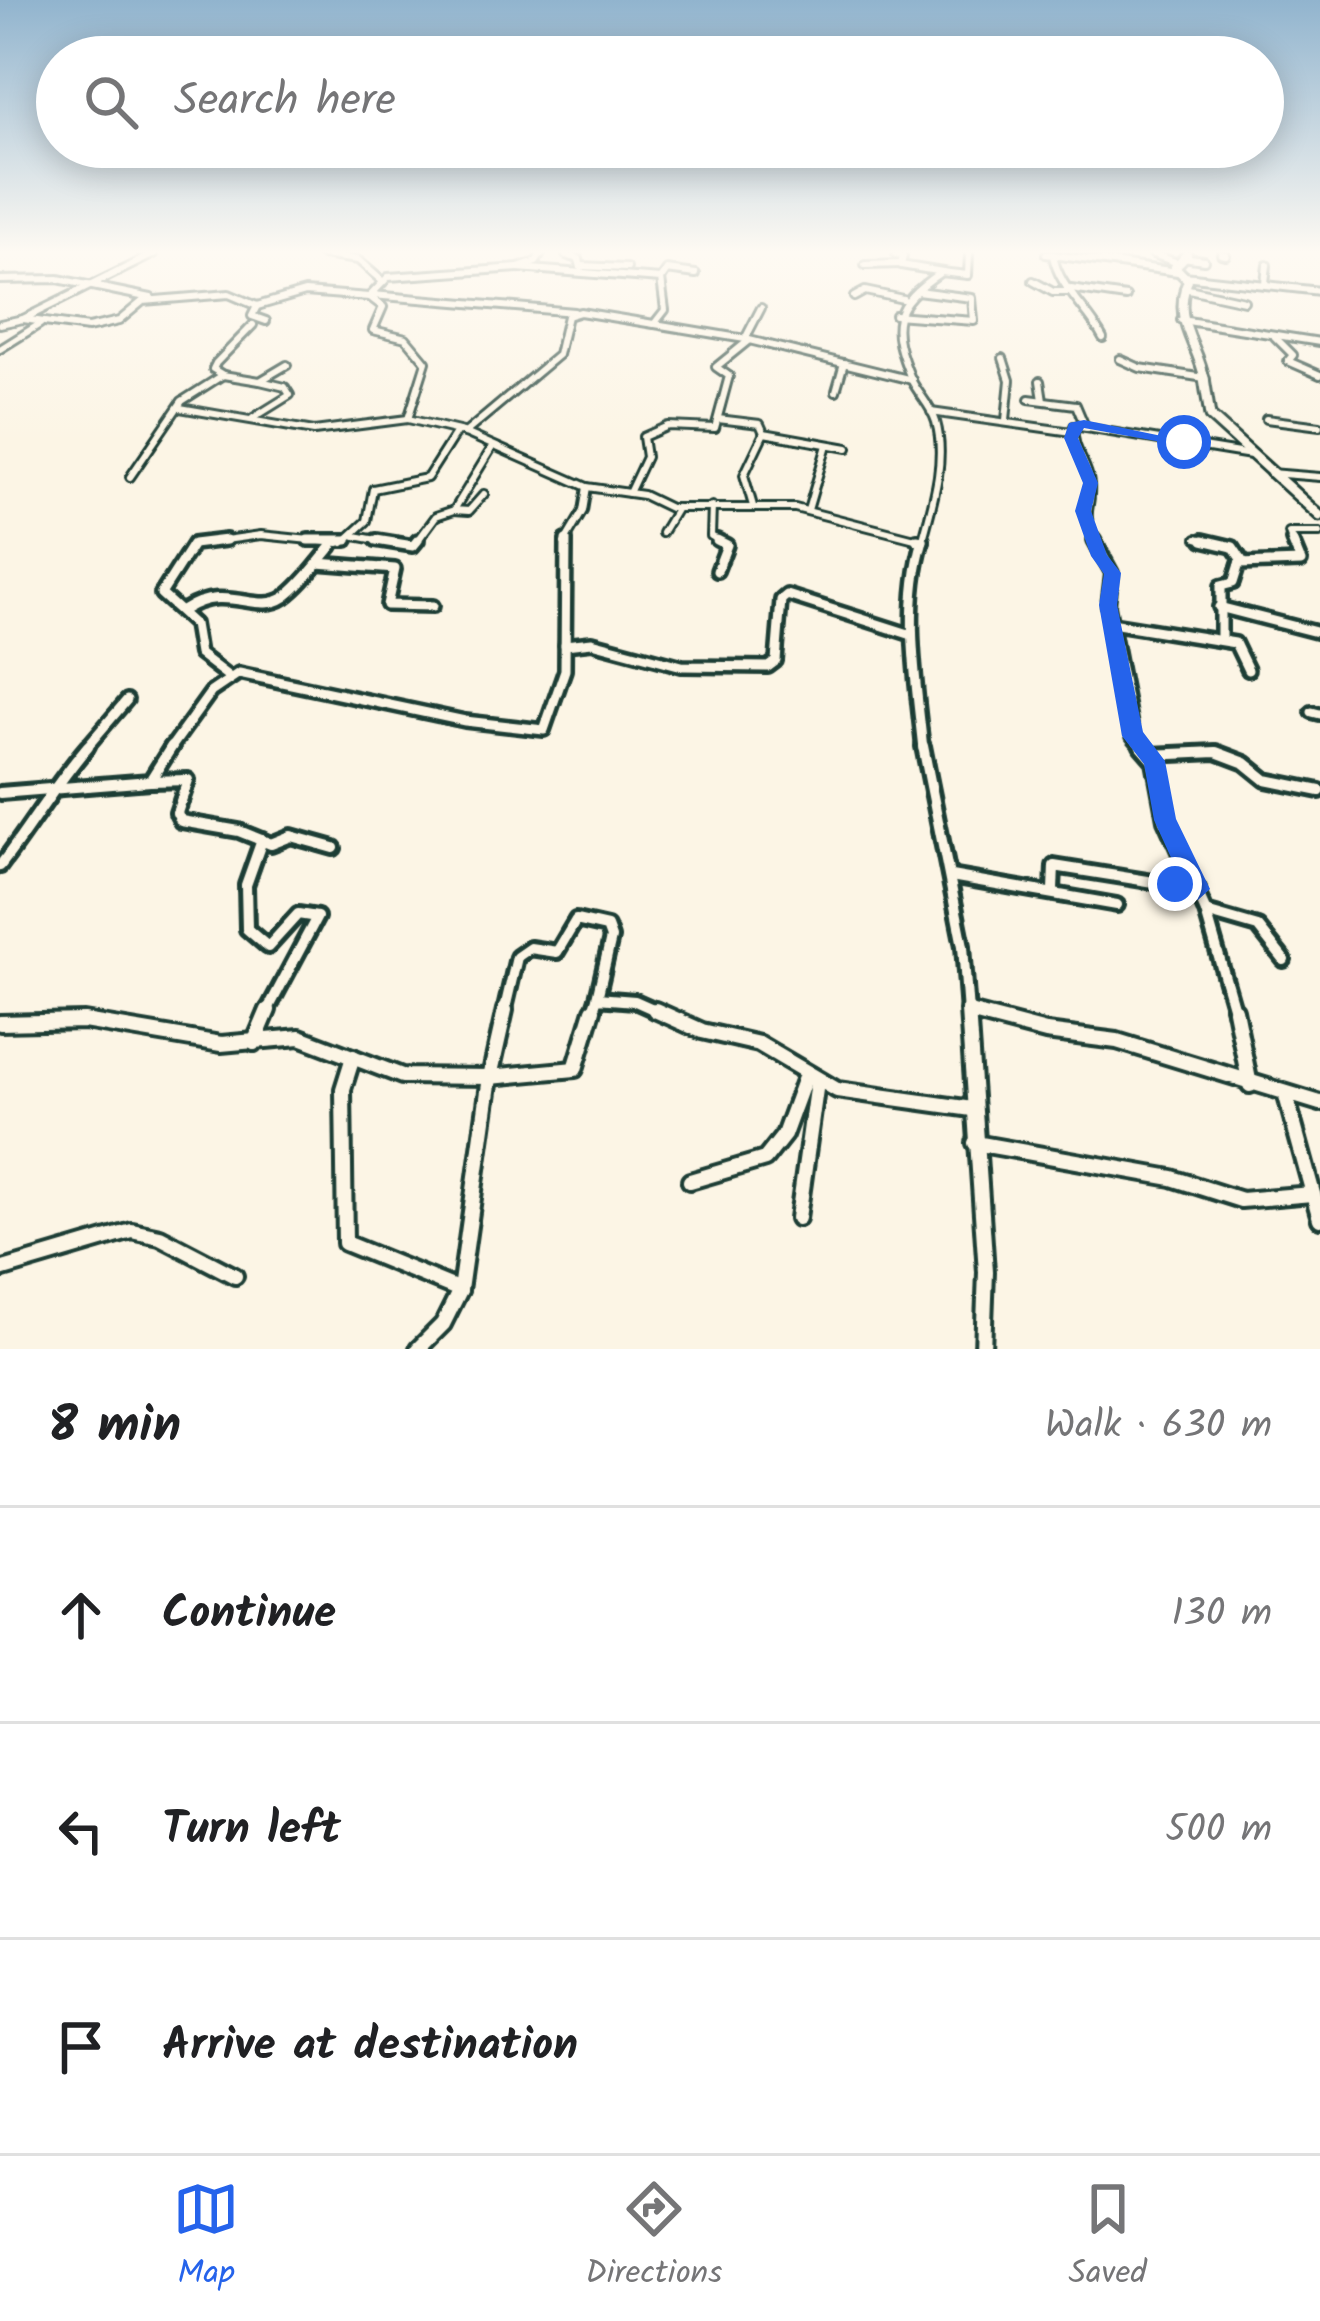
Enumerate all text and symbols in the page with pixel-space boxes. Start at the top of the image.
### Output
search box [36,36,1284,168]
text: Search here [174,66,396,138]
icon: search [78,69,144,135]
route start [1157,415,1211,469]
route end [1148,857,1202,911]
text: 8 min [48,1387,181,1468]
text: Walk · 630 m [1045,1396,1272,1458]
text: Continue [162,1579,336,1651]
icon: ahead [48,1582,114,1648]
text: 130 m [1171,1584,1272,1646]
text: Turn left [162,1795,341,1867]
icon: left [48,1798,114,1864]
text: 500 m [1165,1800,1272,1862]
text: Arrive at destination [162,2011,578,2083]
icon: arrive [48,2014,114,2080]
tab: Map [173,2176,239,2301]
tab: Directions [585,2176,722,2301]
tab: Saved [1069,2176,1147,2301]

